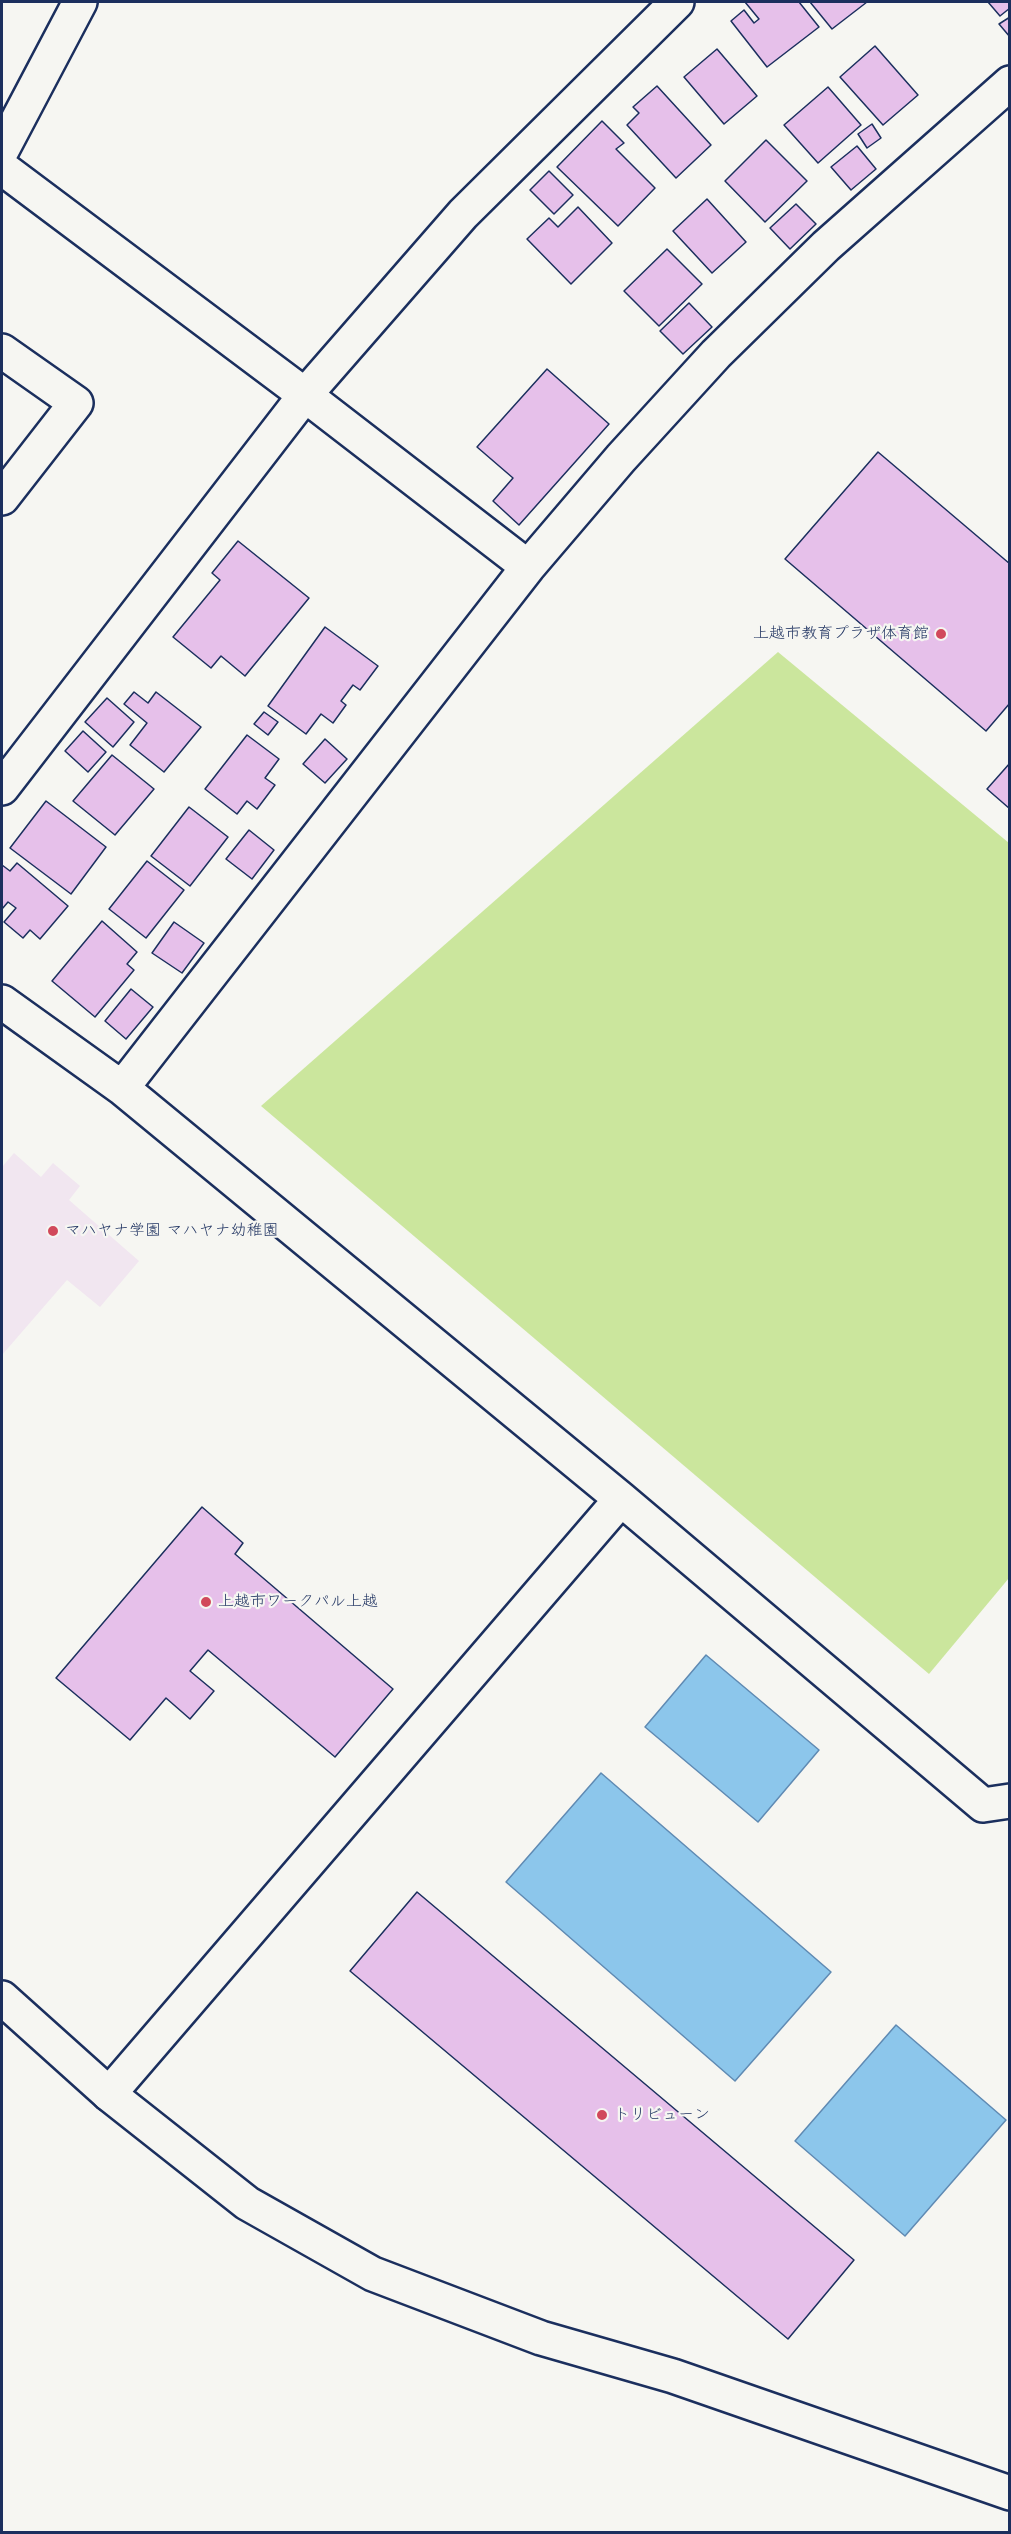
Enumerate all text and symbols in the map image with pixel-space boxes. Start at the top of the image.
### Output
place label: 上越市教育プラザ体育館 [753,624,929,644]
marker: 上越市教育プラザ体育館 [934,627,948,641]
place label: マハヤナ学園 マハヤナ幼稚園 [65,1221,278,1241]
marker: マハヤナ学園 マハヤナ幼稚園 [46,1224,60,1238]
place label: 上越市ワークパル上越 [218,1592,378,1612]
marker: 上越市ワークパル上越 [199,1595,213,1609]
place label: トリビューン [614,2105,710,2125]
marker: トリビューン [595,2108,609,2122]

